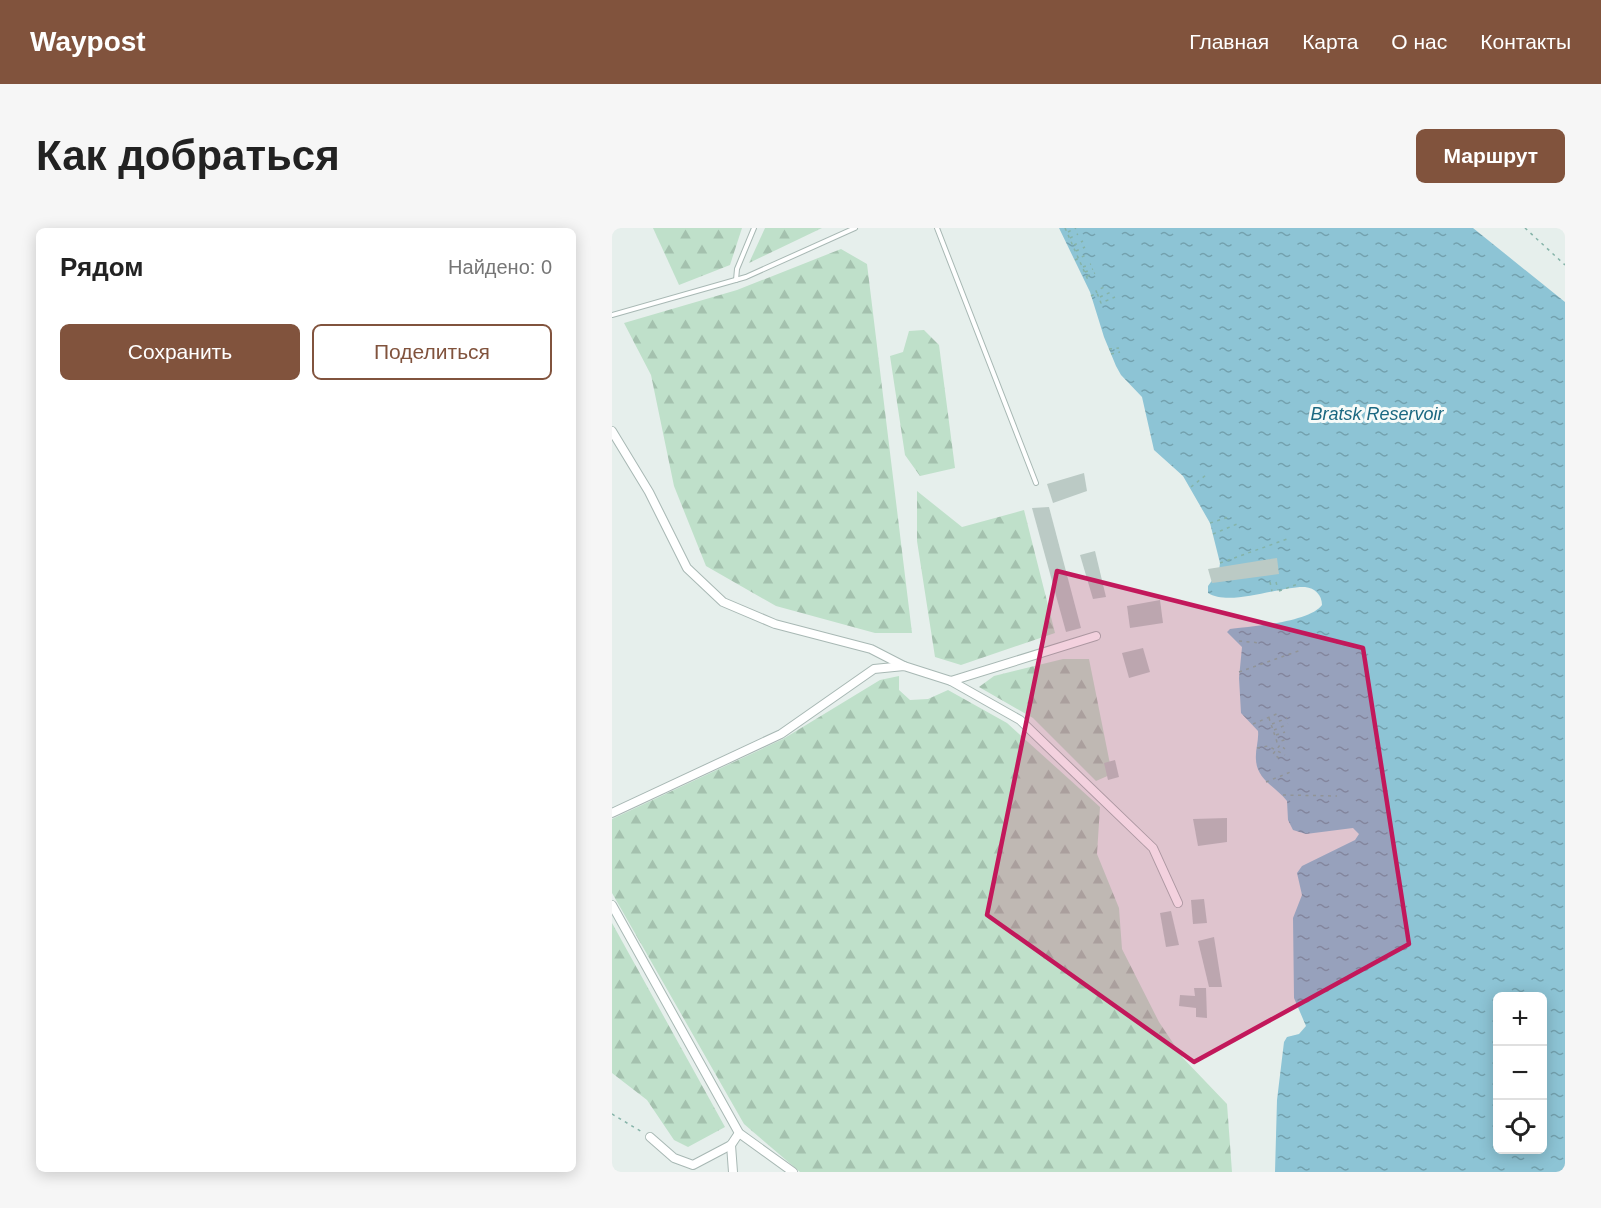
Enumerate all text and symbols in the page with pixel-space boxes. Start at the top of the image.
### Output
text: Waypost [30,26,146,57]
text: Главная [1189,30,1269,53]
text: Карта [1302,30,1358,53]
text: О нас [1391,30,1447,53]
text: Контакты [1480,30,1571,53]
button: Маршрут [1416,129,1565,183]
text: Как добраться [36,132,340,179]
text: Рядом [60,252,143,282]
text: Найдено: 0 [448,256,552,278]
button: Сохранить [60,324,300,380]
button: Поделиться [312,324,552,380]
water label: Bratsk Reservoir [1310,404,1445,424]
map controls [1493,992,1547,1154]
button: + [1493,992,1547,1046]
button: − [1493,1046,1547,1100]
button: locate [1493,1100,1547,1154]

